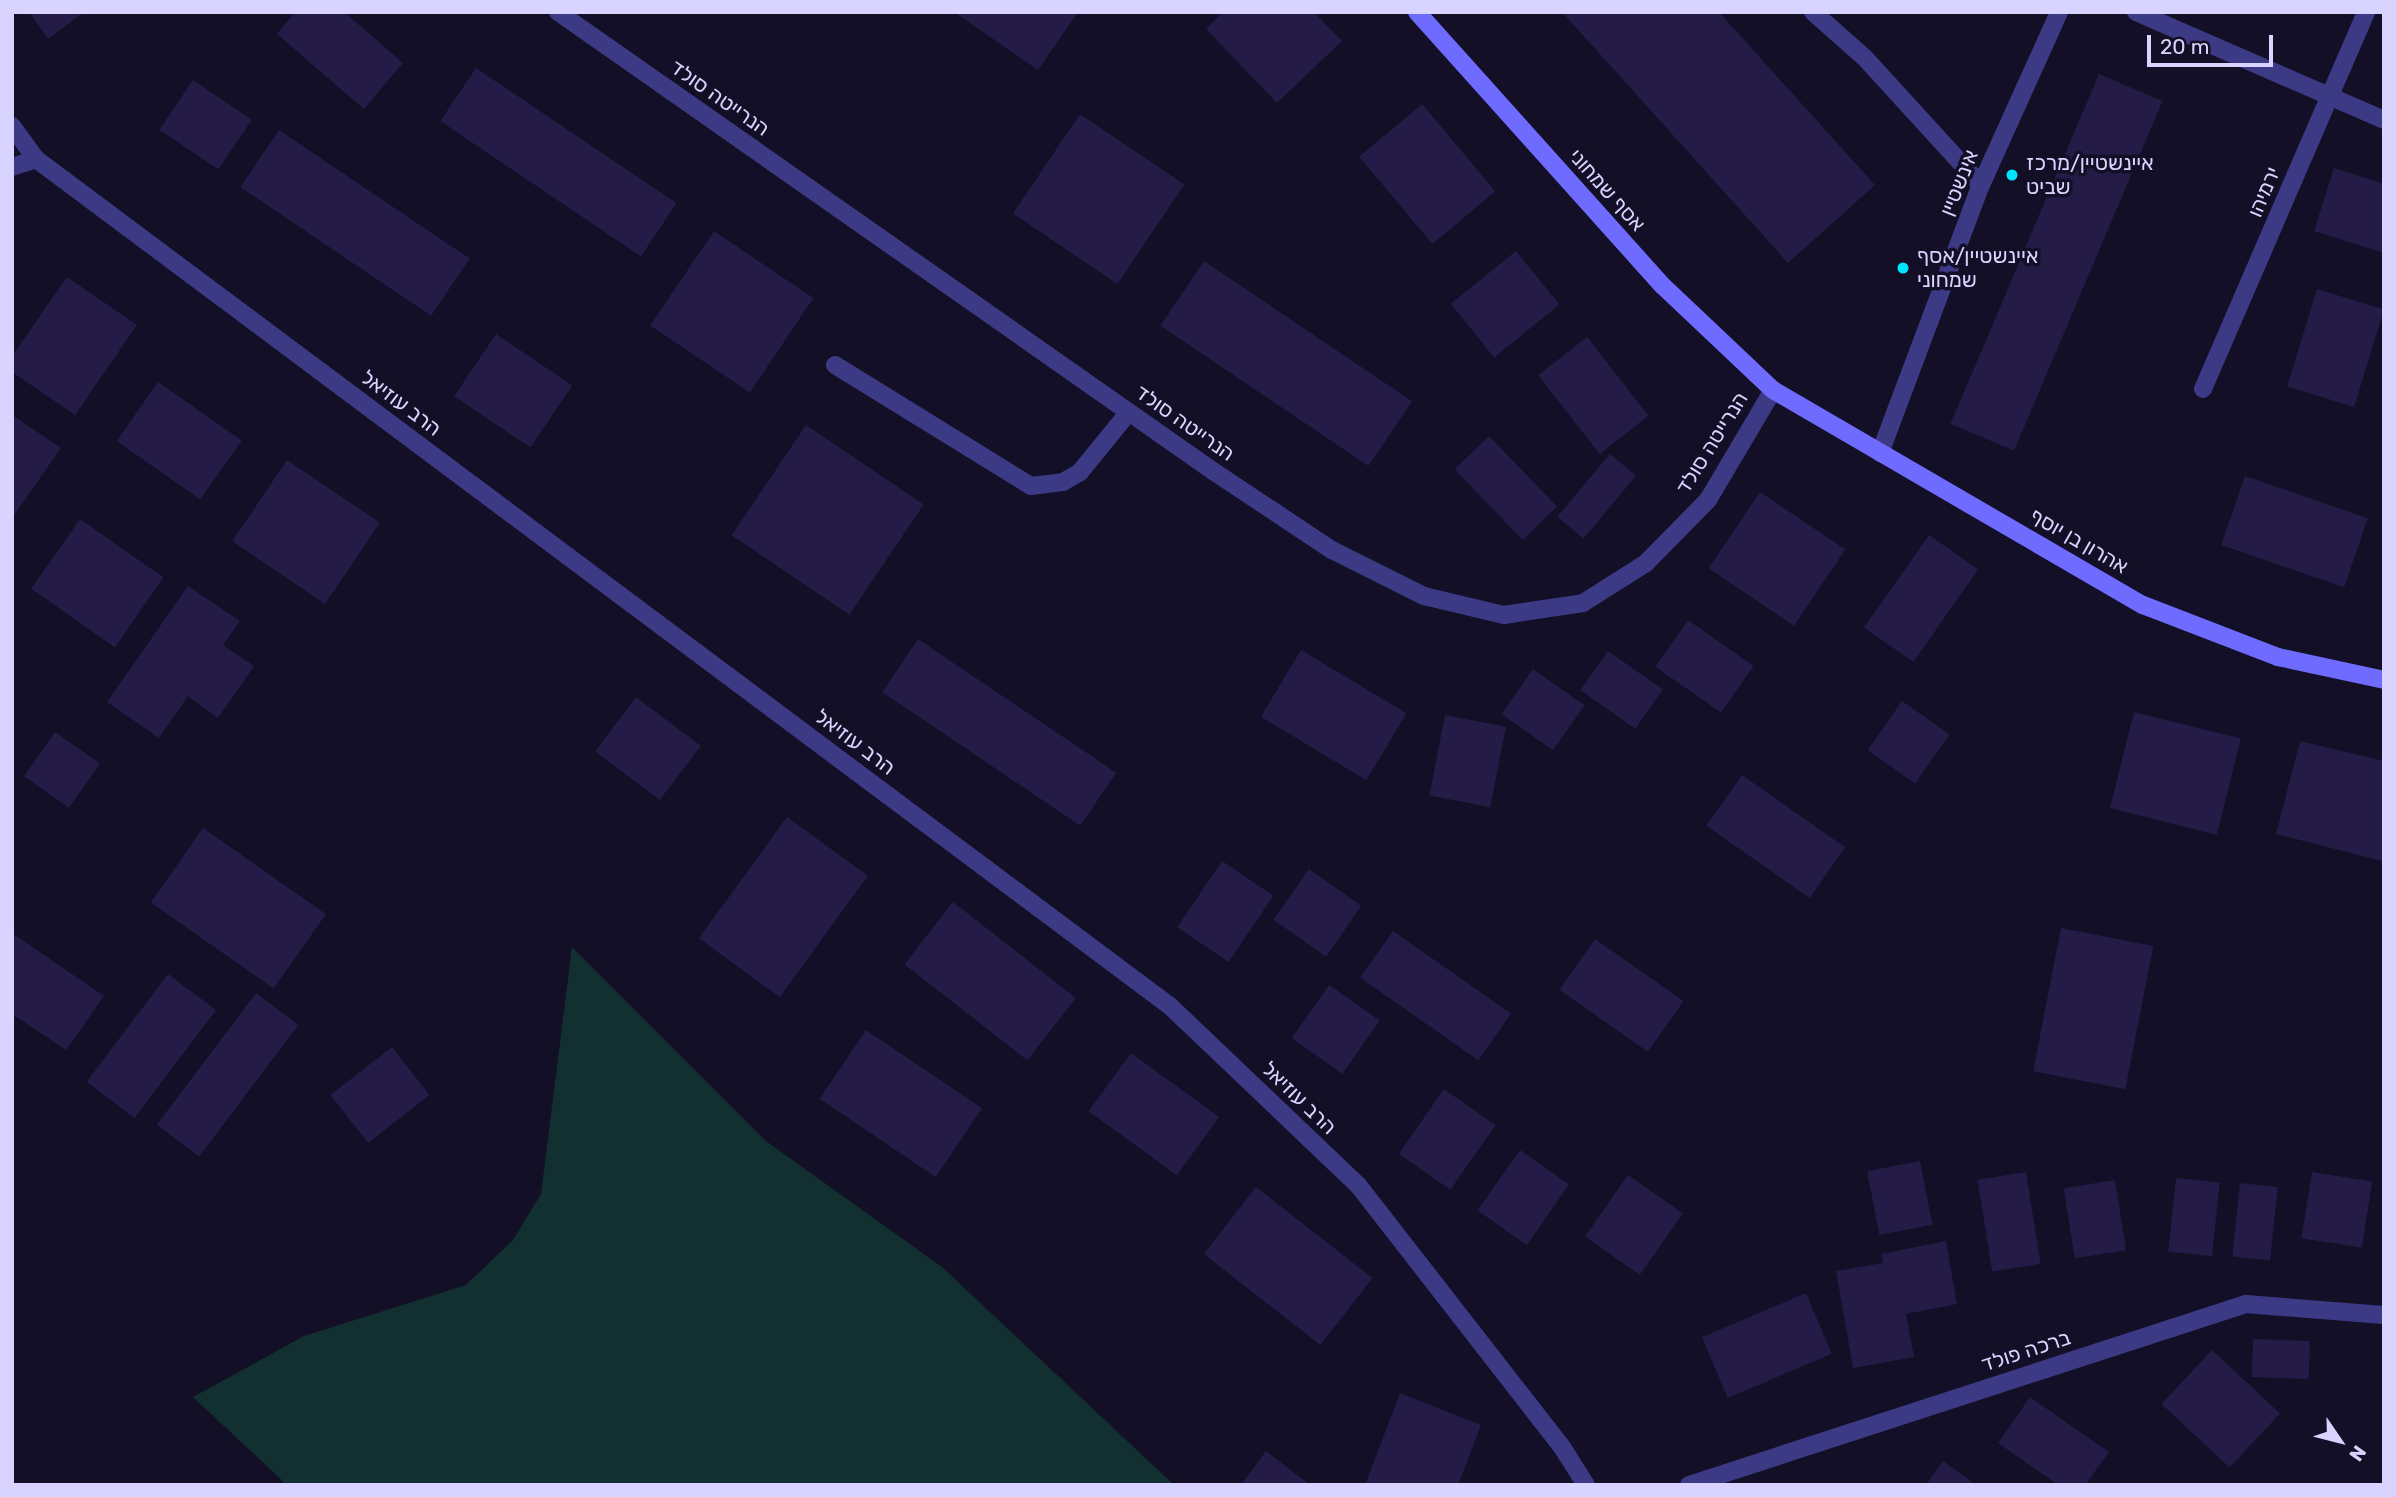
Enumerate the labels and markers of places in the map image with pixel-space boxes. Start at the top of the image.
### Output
place label: איינשטיין/מרכז שביט [2026,150,2154,200]
marker: איינשטיין/מרכז שביט [2004,167,2020,183]
place label: איינשטיין/אסף שמחוני [1917,243,2038,293]
marker: איינשטיין/אסף שמחוני [1895,260,1911,276]

